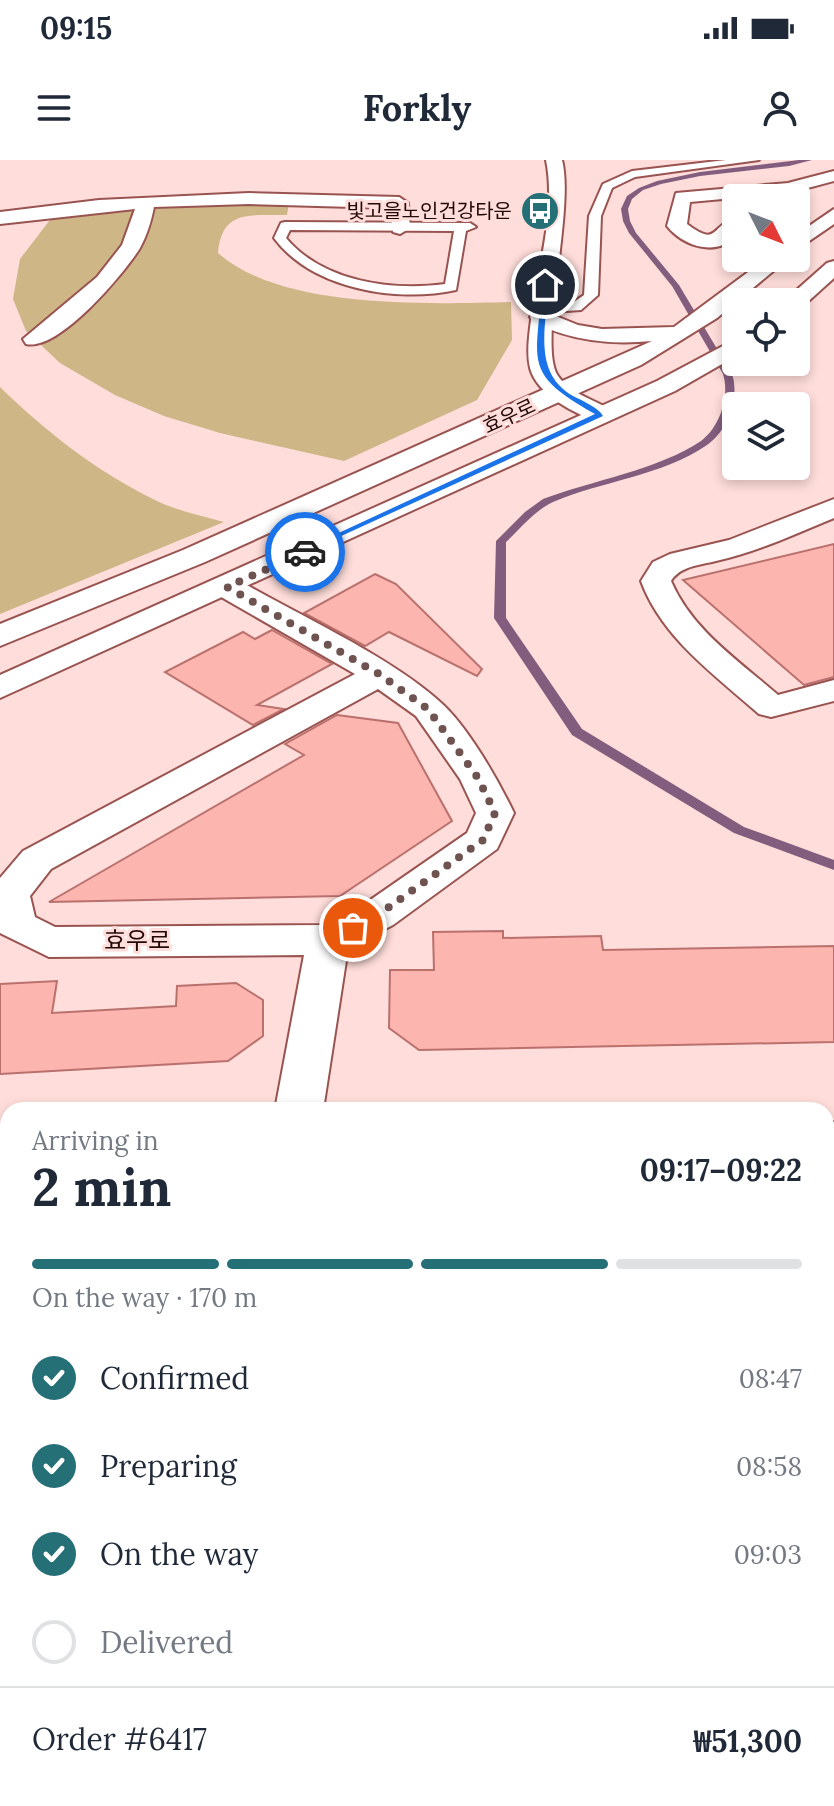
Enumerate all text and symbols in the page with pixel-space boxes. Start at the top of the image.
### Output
text: 09:15 [40,9,112,47]
text: Forkly [363,85,471,131]
icon: menu [32,86,76,130]
icon: person [758,86,802,130]
north arrow [722,184,810,272]
map controls [722,184,810,480]
bus stop icon: 빛고을노인건강타운 [519,190,561,232]
place label: 빛고을노인건강타운 [346,198,512,223]
pin [511,251,579,319]
icon: home [523,263,567,307]
button: locate [722,288,810,376]
button: layers [722,392,810,480]
street label: 효우로 [478,393,539,439]
courier [265,512,345,592]
icon: car [283,530,327,574]
pin [319,894,387,962]
icon: bag [331,906,375,950]
street label: 효우로 [104,925,170,956]
text: Arriving in [32,1124,159,1157]
text: 09:17–09:22 [640,1151,802,1189]
text: 2 min [32,1154,171,1220]
text: On the way · 170 m [32,1281,257,1314]
icon: check [32,1356,76,1400]
text: Confirmed [100,1359,249,1397]
text: 08:47 [739,1362,802,1395]
icon: check [32,1444,76,1488]
text: Preparing [100,1447,237,1485]
text: 08:58 [736,1450,802,1483]
icon: check [32,1532,76,1576]
text: On the way [100,1535,258,1573]
text: 09:03 [734,1538,802,1571]
text: Delivered [100,1623,233,1661]
text: Order #6417 [32,1720,207,1758]
text: ₩51,300 [693,1722,802,1760]

